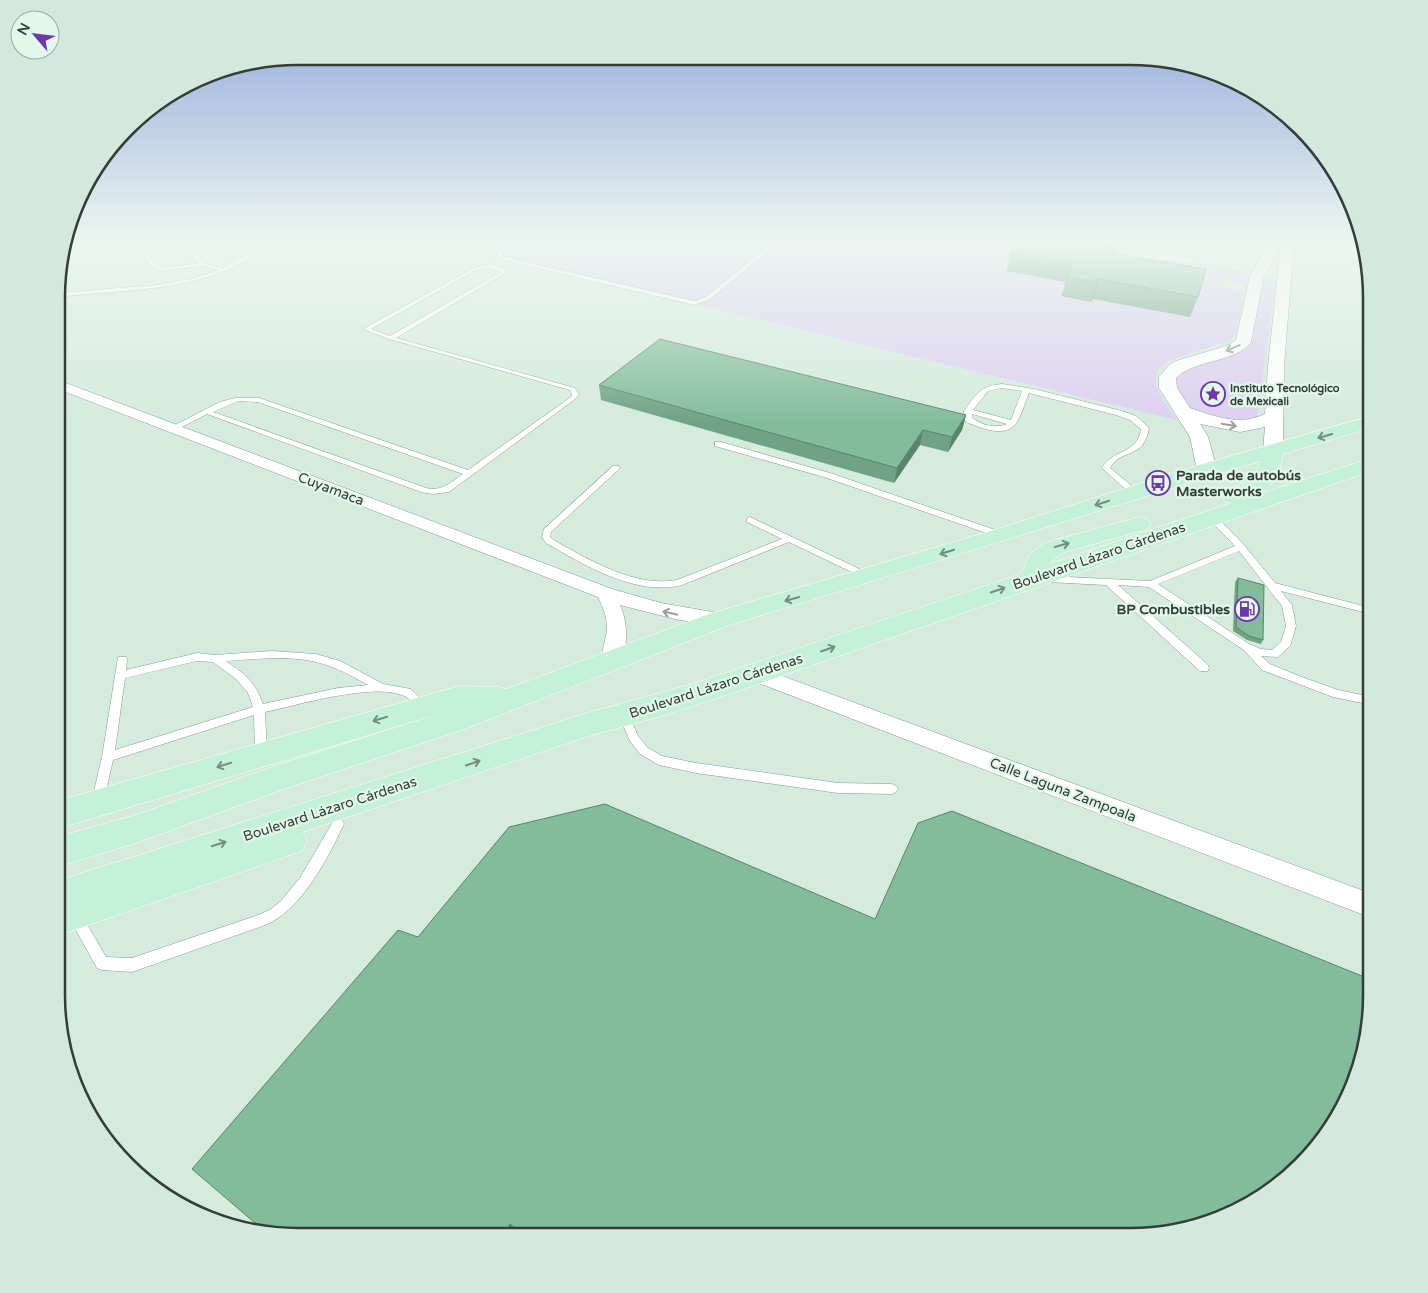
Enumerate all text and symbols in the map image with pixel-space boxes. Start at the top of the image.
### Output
north arrow [10,10,60,60]
text: N [14,20,34,38]
one-way arrow [1226,343,1241,353]
place icon: Instituto Tecnológico de Mexicali [1200,381,1226,407]
place label: Instituto Tecnológico de Mexicali [1230,382,1340,408]
one-way arrow [1221,420,1237,430]
one-way arrow [1317,431,1333,441]
place label: Parada de autobús Masterworks [1176,467,1301,500]
street label: Cuyamaca [296,469,366,509]
bus stop icon: Parada de autobús Masterworks [1145,470,1171,496]
one-way arrow [1094,499,1110,509]
street label: Boulevard Lázaro Cárdenas [1010,518,1188,594]
one-way arrow [1054,540,1070,550]
one-way arrow [939,547,955,557]
one-way arrow [990,585,1006,595]
one-way arrow [784,595,800,605]
fuel station icon: BP Combustibles [1234,596,1260,622]
place label: BP Combustibles [1117,601,1230,618]
one-way arrow [663,608,679,617]
one-way arrow [819,644,835,653]
street label: Boulevard Lázaro Cárdenas [627,650,805,722]
one-way arrow [372,714,388,724]
street label: Calle Laguna Zampoala [987,754,1139,826]
one-way arrow [465,758,481,767]
one-way arrow [216,761,232,771]
street label: Boulevard Lázaro Cárdenas [241,773,419,845]
one-way arrow [210,839,226,849]

